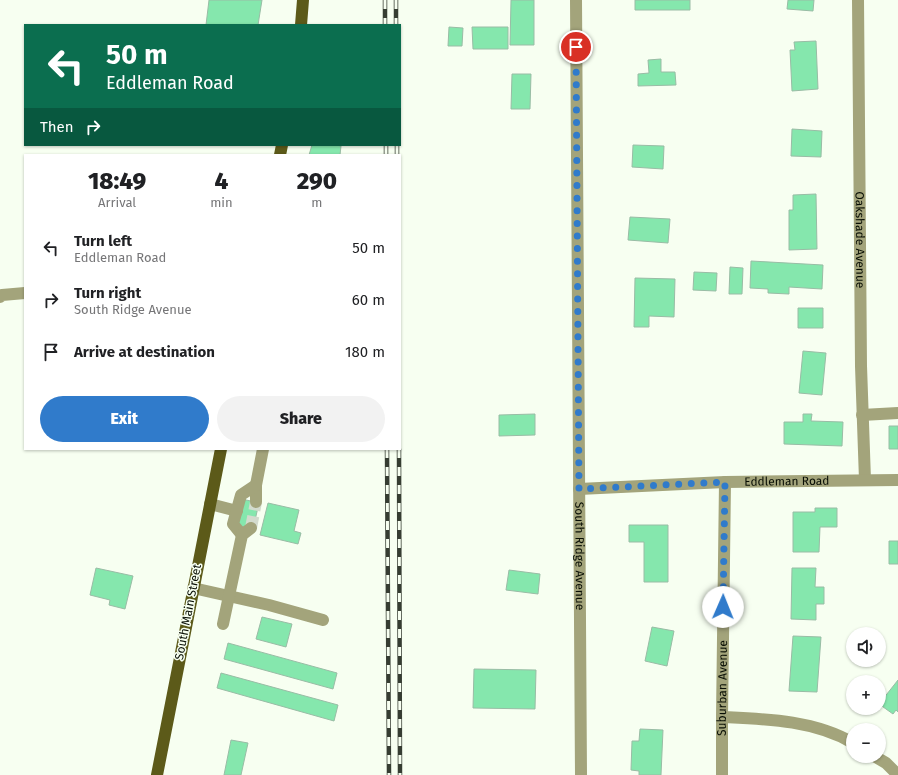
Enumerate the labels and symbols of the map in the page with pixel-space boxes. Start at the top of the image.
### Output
pin [559,30,593,64]
street label: Oakshade Avenue [853,192,867,288]
street label: Eddleman Road [744,474,830,489]
street label: South Ridge Avenue [572,502,587,610]
street label: South Main Street [172,562,204,661]
position arrow [702,586,744,628]
street label: Suburban Avenue [715,640,730,736]

